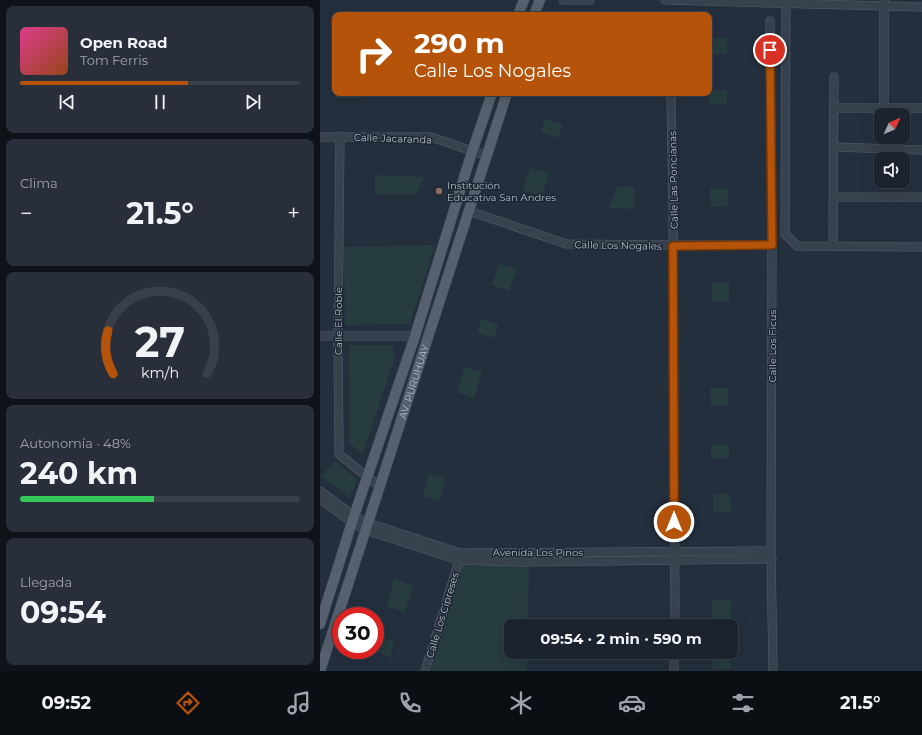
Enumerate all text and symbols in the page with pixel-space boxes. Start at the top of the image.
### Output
text: 290 m [414,26,505,60]
icon: right [348,28,400,80]
text: Open Road [80,33,168,52]
pin [753,33,787,67]
icon: arrive [759,39,781,61]
text: Tom Ferris [80,52,148,68]
text: Calle Los Nogales [414,60,571,82]
icon: previous [56,91,78,113]
icon: pause [149,91,171,113]
icon: next [242,91,264,113]
north arrow [874,108,910,144]
map controls [874,108,910,188]
street label: Calle Jacaranda [354,131,432,146]
street label: Calle Las Poncianas [666,131,681,229]
button: sound [874,152,910,188]
text: Clima [20,175,58,191]
place label: Institución Educativa San Andres [447,179,556,204]
marker: Institución Educativa San Andres [434,186,444,196]
text: 21.5° [126,195,194,232]
text: − [20,200,33,227]
text: + [287,200,300,227]
street label: Calle Los Nogales [574,238,662,253]
street label: Calle El Roble [332,287,345,355]
street label: Calle Los Ficus [766,309,779,382]
text: 27 [135,316,185,366]
street label: AV. PURUHUAY [396,342,432,421]
text: km/h [141,363,179,381]
text: Autonomía · 48% [20,435,131,451]
text: 240 km [20,455,138,492]
position arrow [653,501,695,543]
street label: Avenida Los Pinos [493,546,583,559]
street label: Calle Los Cipreses [423,571,462,660]
text: Llegada [20,574,72,590]
text: 09:54 [20,594,106,631]
speed limit sign: 30 [332,607,384,659]
text: 09:54 · 2 min · 590 m [540,629,702,648]
icon: directions [174,689,202,717]
icon: music [285,689,313,717]
icon: phone [396,689,424,717]
icon: climate [507,689,535,717]
icon: car [618,689,646,717]
icon: filters [729,689,757,717]
text: 09:52 [41,692,91,714]
text: 21.5° [840,692,880,714]

